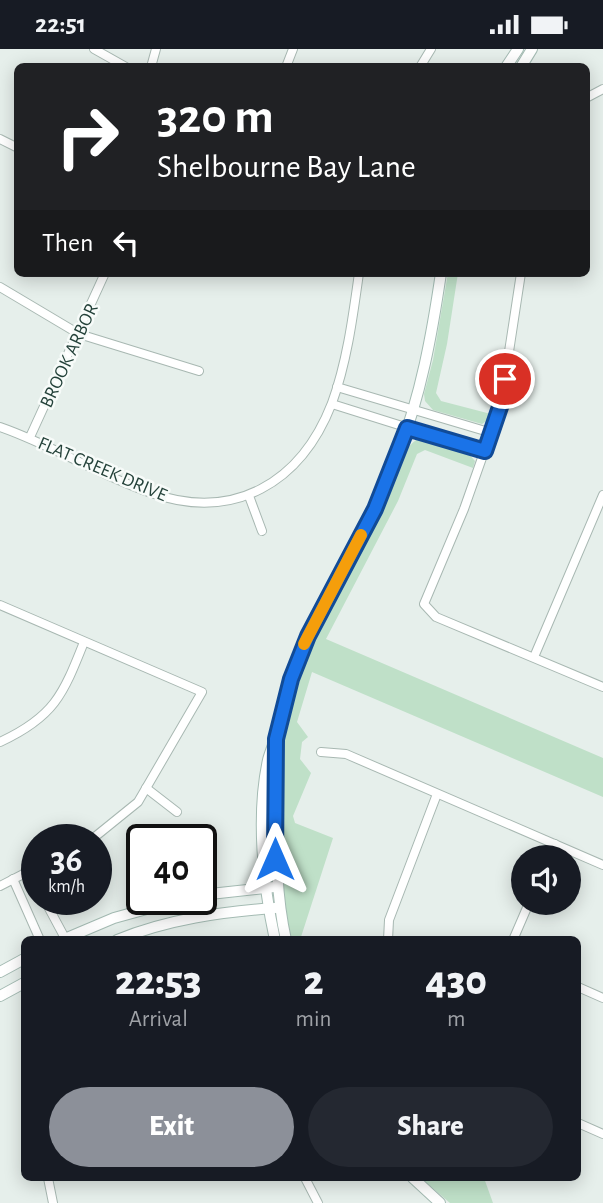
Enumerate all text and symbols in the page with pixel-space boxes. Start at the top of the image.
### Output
text: 22:51 [35,11,86,37]
icon: right [42,91,133,182]
text: 320 m [157,93,274,142]
text: Shelbourne Bay Lane [157,151,416,183]
icon: left [107,224,145,262]
text: Then [42,230,93,256]
street label: BROOK ARBOR [37,301,102,411]
pin [475,349,535,409]
icon: arrive [486,360,524,398]
street label: FLAT CREEK DRIVE [35,434,170,505]
position arrow [238,822,312,896]
speed limit sign: 40 [126,824,217,915]
text: 36 [50,843,82,878]
map controls [511,845,581,915]
button: sound [511,845,581,915]
text: km/h [48,878,85,896]
text: 22:53 [115,960,202,1002]
text: 2 [303,960,324,1002]
text: 430 [425,960,487,1002]
text: Arrival [129,1008,188,1031]
text: min [296,1008,331,1031]
text: m [447,1008,465,1031]
button: Exit [49,1087,294,1167]
button: Share [308,1087,553,1167]

